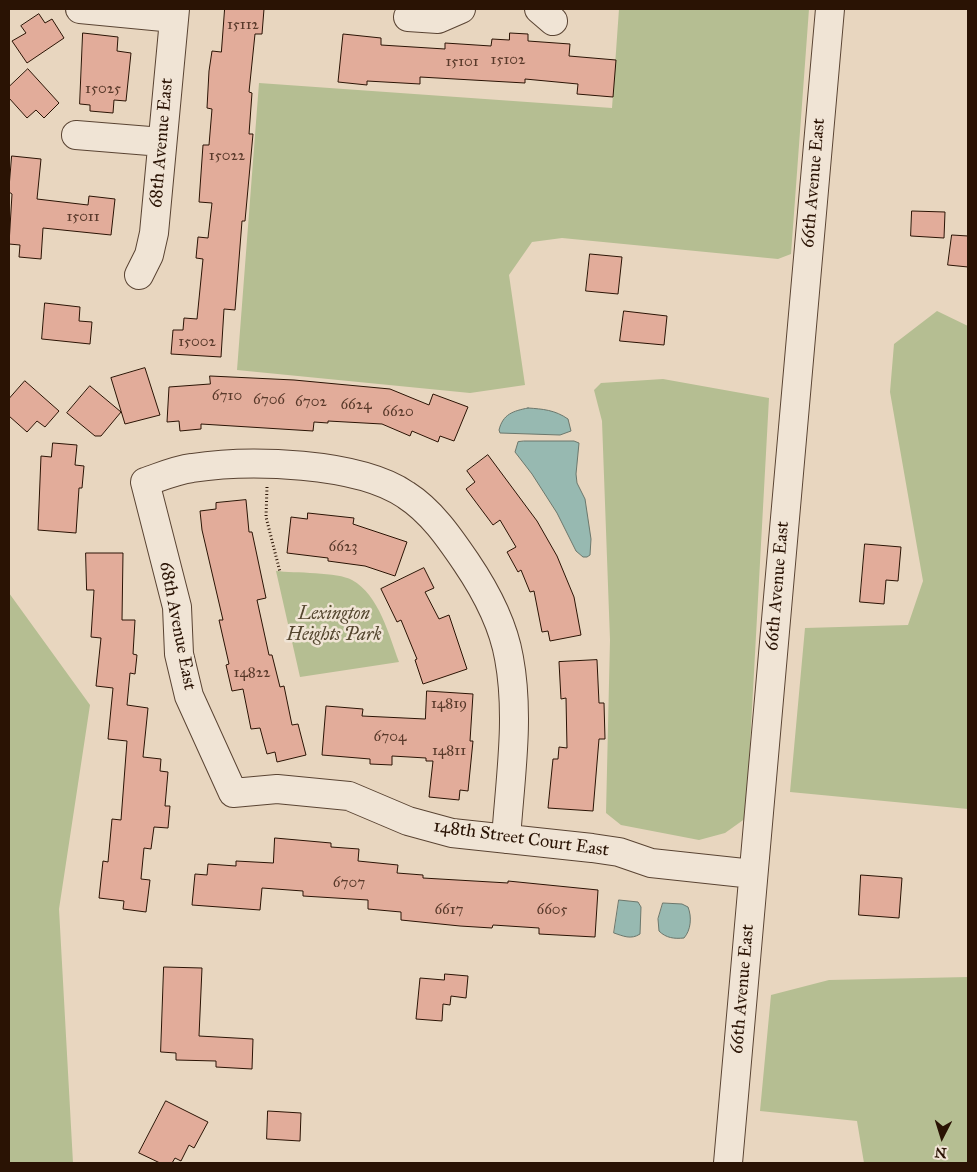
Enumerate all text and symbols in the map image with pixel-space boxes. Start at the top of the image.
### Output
house number: 15112 [227,16,259,34]
house number: 15102 [491,51,525,69]
house number: 15101 [445,53,479,71]
street label: 68th Avenue East [146,77,178,209]
house number: 15025 [85,80,121,98]
street label: 66th Avenue East [798,117,830,249]
house number: 15022 [209,147,245,165]
house number: 15011 [66,208,100,226]
house number: 15002 [178,333,216,351]
house number: 6710 [212,387,242,405]
house number: 6706 [253,391,285,409]
house number: 6702 [295,393,327,411]
house number: 6624 [340,396,372,414]
house number: 6620 [382,403,414,421]
street label: 66th Avenue East [762,520,794,652]
house number: 6623 [329,538,357,556]
street label: 68th Avenue East [154,560,200,692]
park label: Lexington Heights Park [287,604,381,646]
house number: 14822 [233,664,271,682]
house number: 14819 [431,695,467,713]
house number: 6704 [374,728,406,746]
house number: 14811 [432,742,466,760]
street label: 148th Street Court East [432,816,610,862]
house number: 6707 [333,874,365,892]
house number: 6617 [434,901,464,919]
house number: 6605 [536,901,568,919]
street label: 66th Avenue East [727,923,759,1055]
north arrow [917,1112,967,1162]
text: N [934,1143,947,1161]

